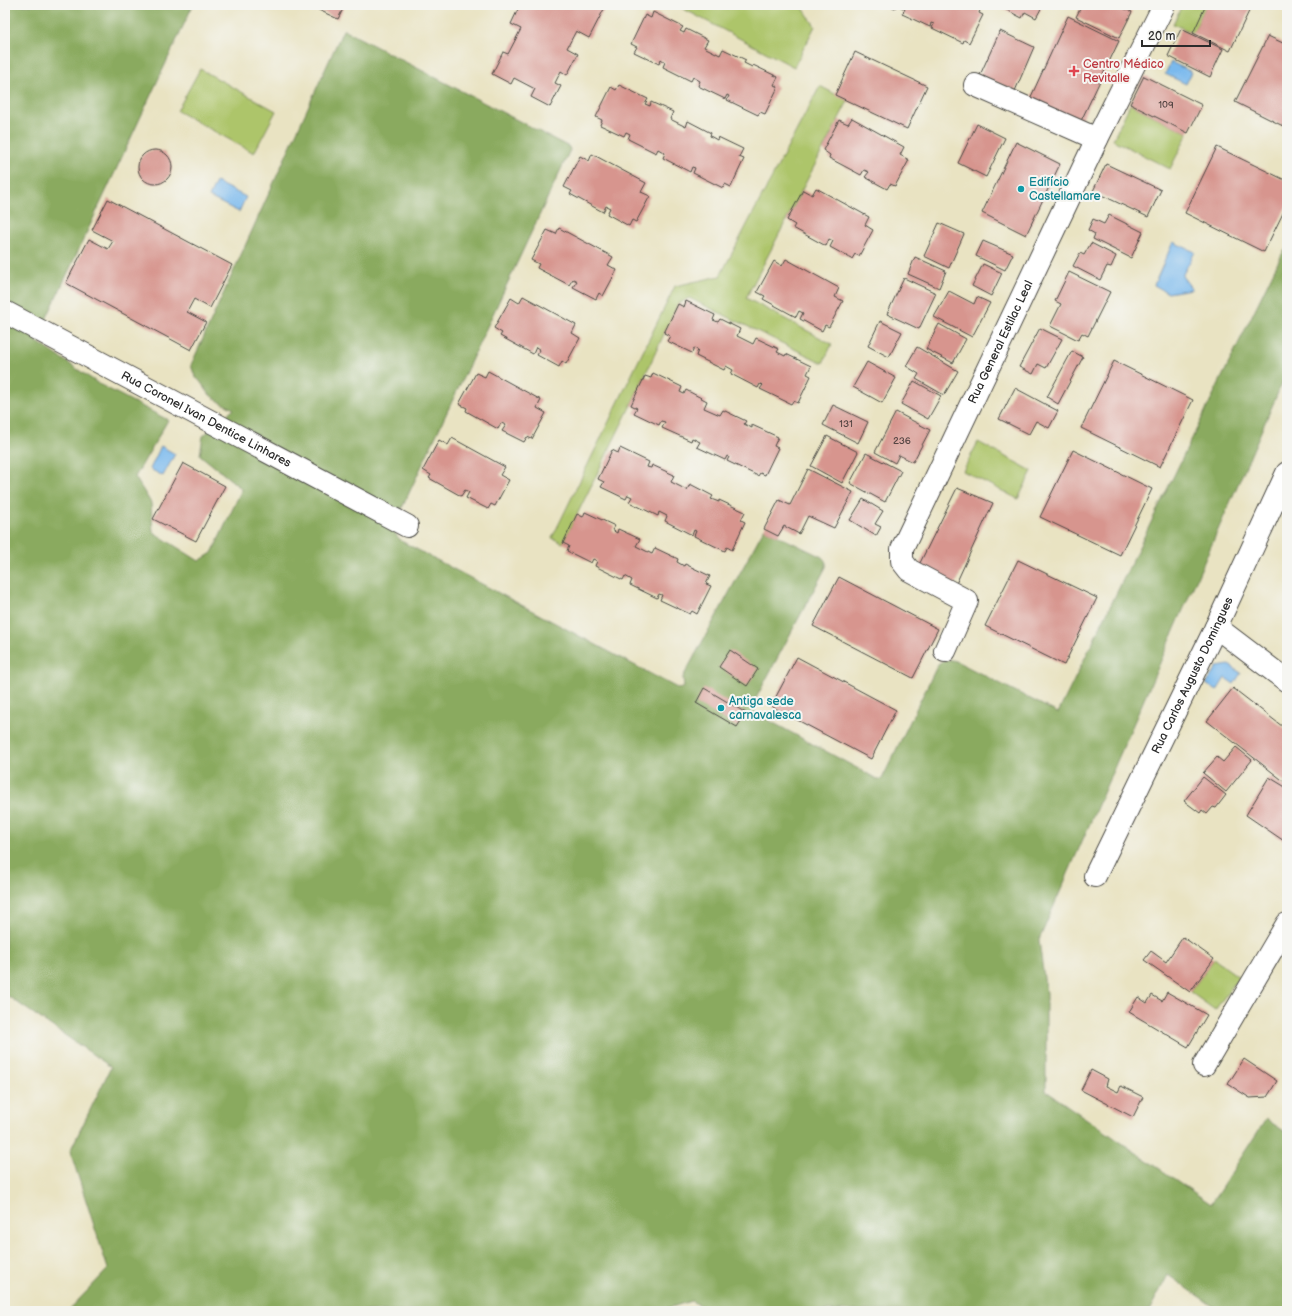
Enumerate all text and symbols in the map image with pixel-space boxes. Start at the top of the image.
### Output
scale bar [1142,22,1210,48]
text: 20 m [1148,29,1175,44]
place label: Centro Médico Revitalle [1083,57,1164,86]
marker: Centro Médico Revitalle [1068,65,1080,77]
house number: 109 [1158,99,1174,111]
place label: Edifício Castellamare [1029,175,1101,204]
marker: Edifício Castellamare [1016,184,1026,194]
street label: Rua General Estilac Leal [965,278,1036,406]
street label: Rua Coronel Ivan Dentice Linhares [119,368,294,471]
house number: 131 [839,418,853,430]
house number: 236 [893,435,911,447]
street label: Rua Carlos Augusto Domingues [1148,595,1236,756]
place label: Antiga sede carnavalesca [729,694,802,723]
marker: Antiga sede carnavalesca [716,703,726,713]

